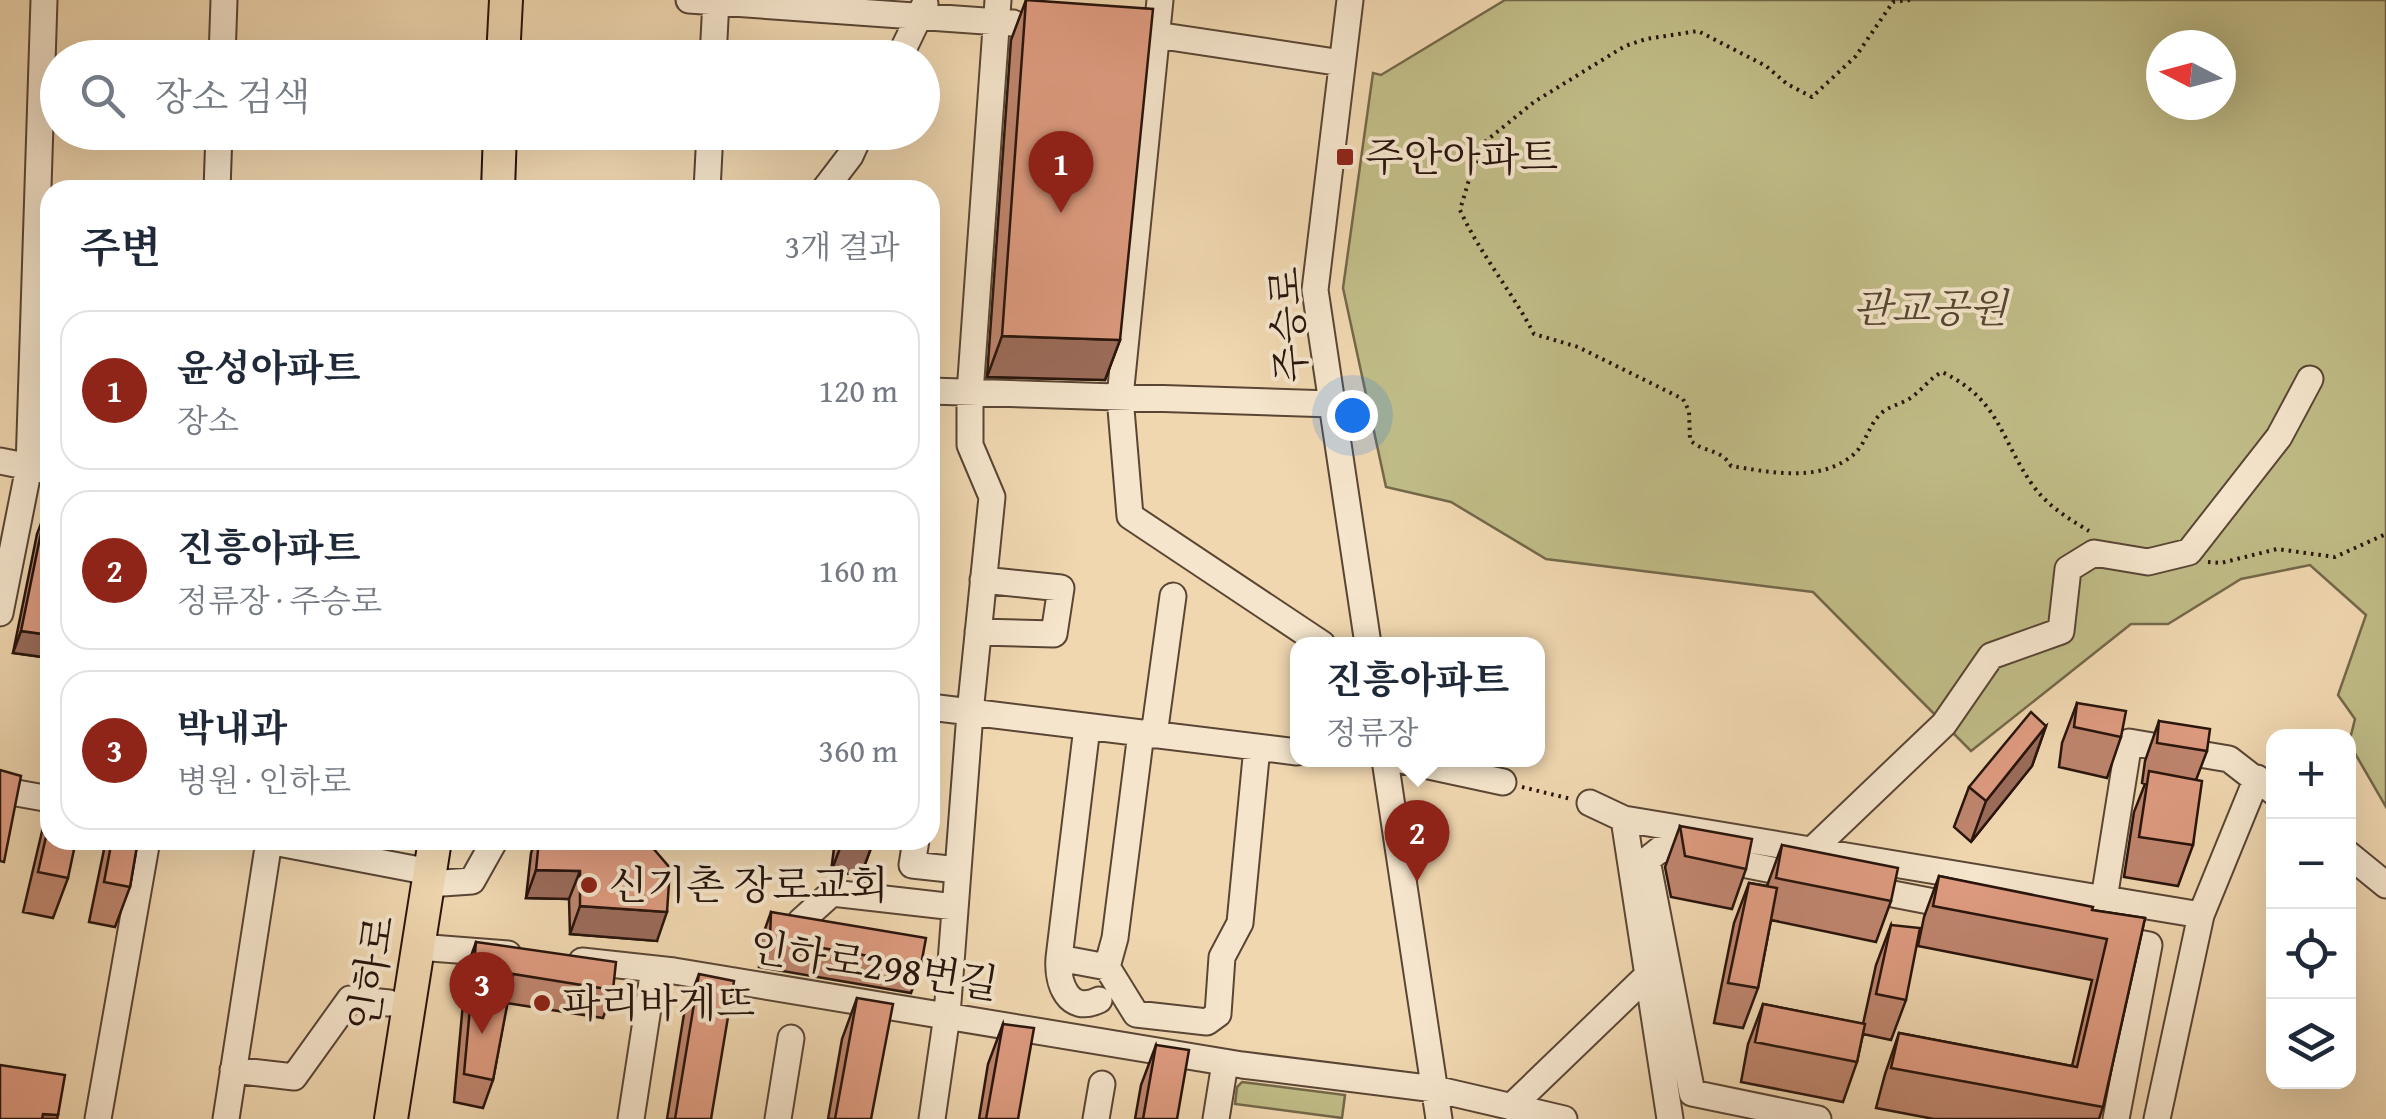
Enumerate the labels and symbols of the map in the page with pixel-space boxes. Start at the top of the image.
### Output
north arrow [2146,30,2236,120]
place label: 주안아파트 [1365,127,1558,186]
pin: 1 [1028,130,1094,213]
marker: 주안아파트 [1334,146,1356,168]
street label: 주승로 [1254,265,1321,385]
park label: 관교공원 [1853,278,2010,337]
your location [1327,390,1378,441]
pin: 2 [1384,800,1450,882]
place label: 신기촌 장로교회 [609,855,888,914]
marker: 신기촌 장로교회 [578,874,600,896]
street label: 인하로 [332,911,409,1035]
street label: 인하로298번길 [746,916,1003,1013]
pin: 3 [450,952,514,1034]
place label: 파리바게뜨 [562,973,755,1032]
marker: 파리바게뜨 [531,992,553,1014]

